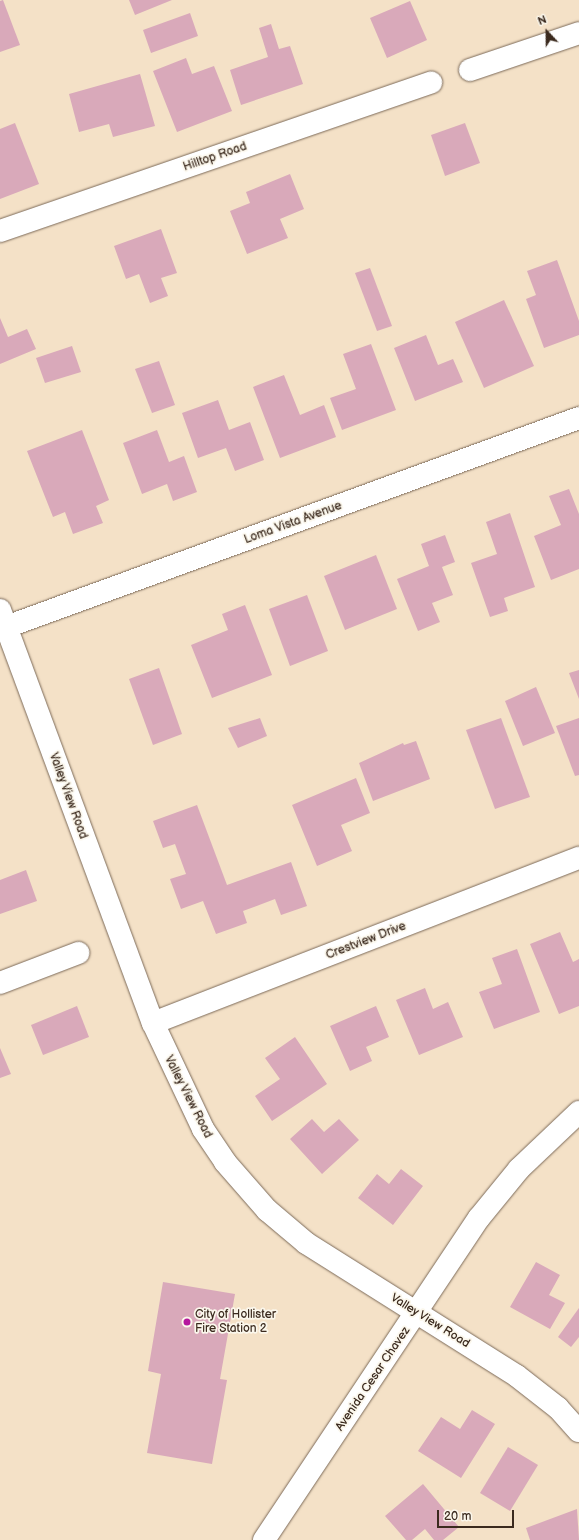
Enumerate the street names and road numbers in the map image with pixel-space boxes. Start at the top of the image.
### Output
street label: Hilltop Road [181,139,249,175]
street label: Loma Vista Avenue [242,499,344,547]
street label: Valley View Road [46,750,90,842]
street label: Crestview Drive [324,919,408,963]
street label: Valley View Road [161,1053,215,1141]
street label: Valley View Road [387,1291,473,1351]
street label: Avenida Cesar Chavez [333,1324,413,1434]

